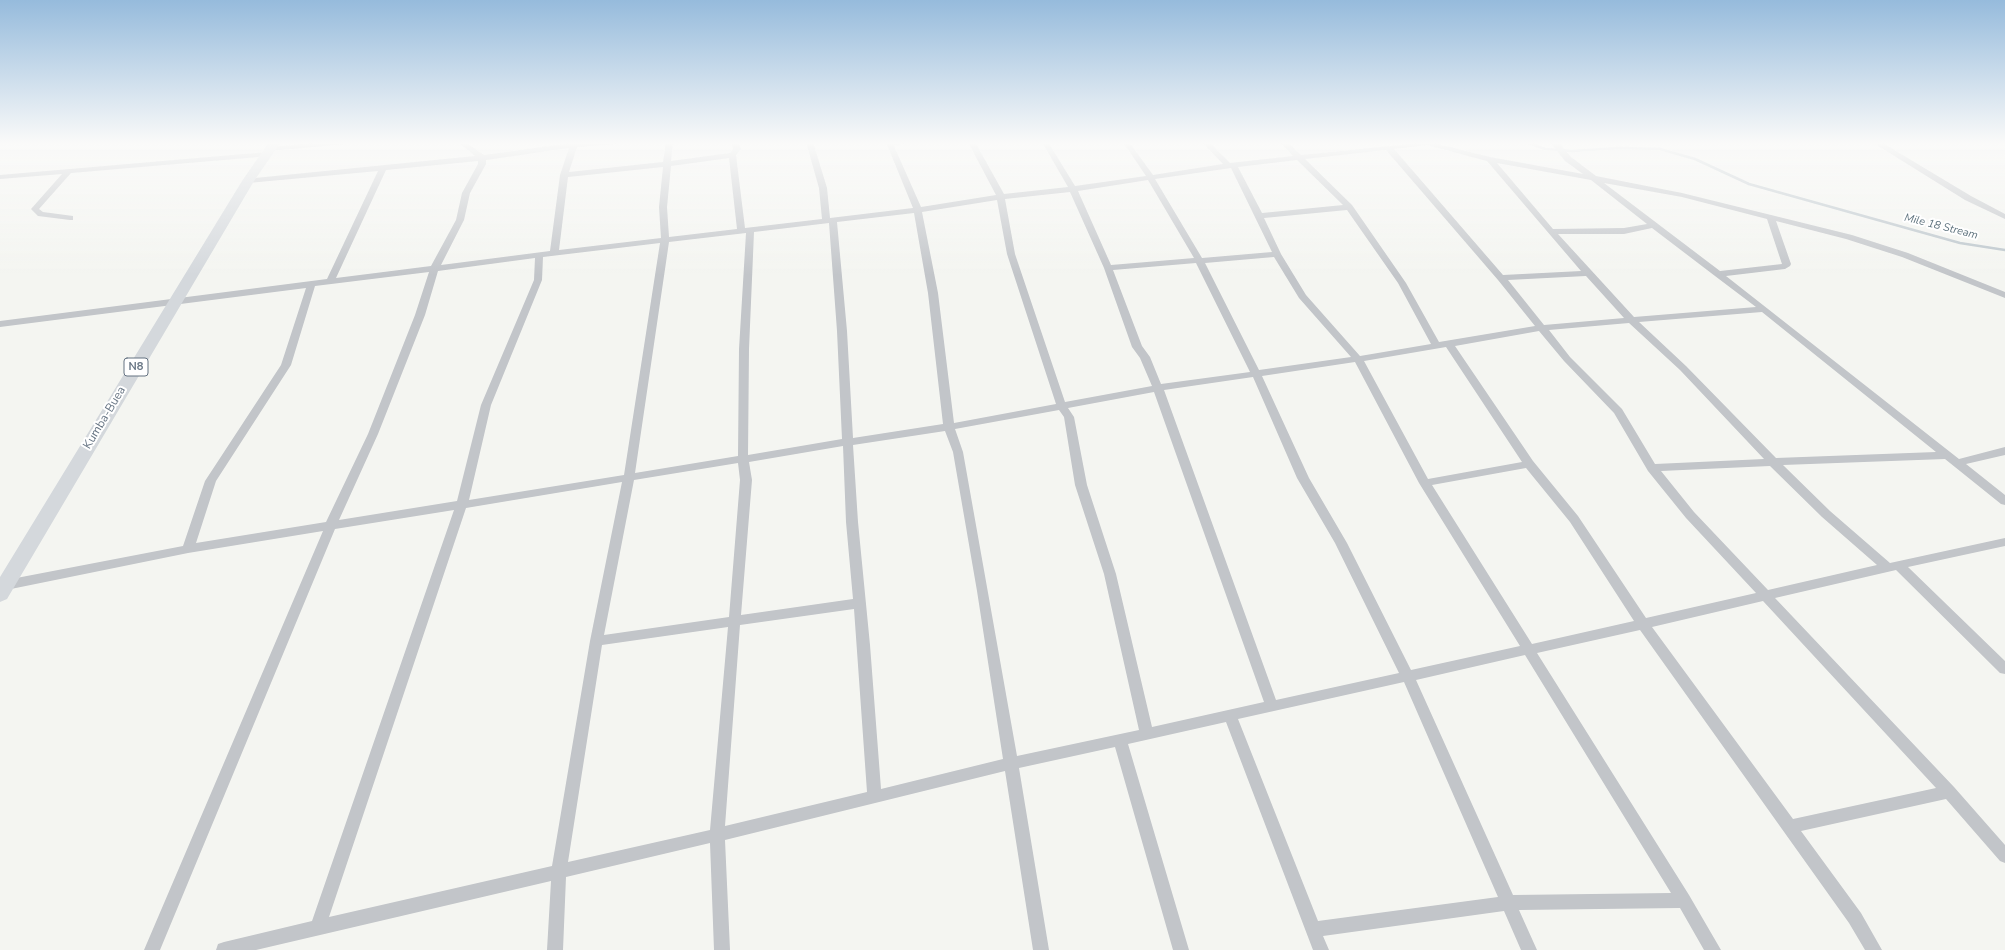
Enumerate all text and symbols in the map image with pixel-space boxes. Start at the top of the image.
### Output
water label: Mile 18 Stream [1903,211,1979,243]
road number: N8 [124,358,148,376]
street label: Kumba-Buea [81,384,129,452]

